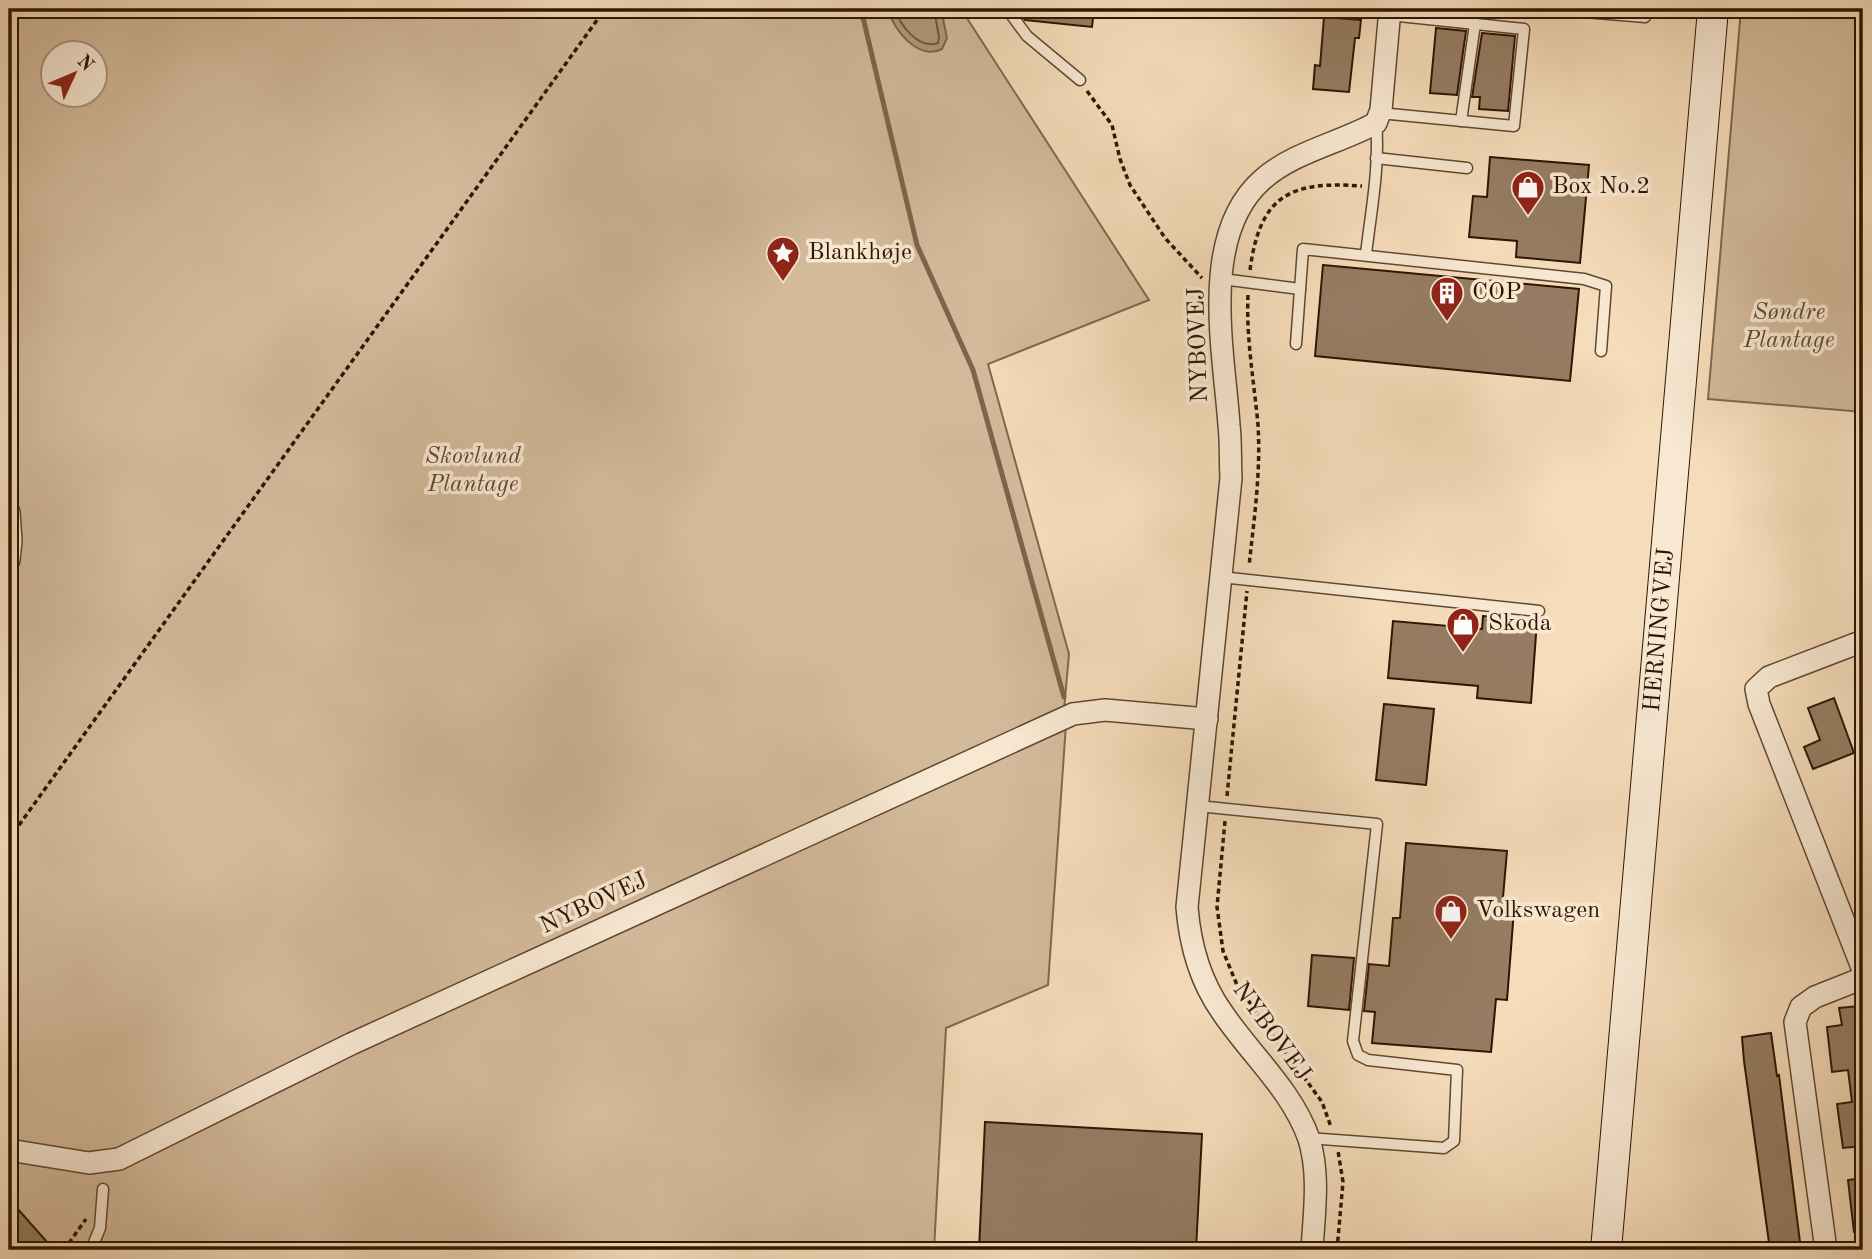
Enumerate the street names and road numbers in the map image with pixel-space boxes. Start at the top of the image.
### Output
street label: NYBOVEJ [1185,287,1213,403]
street label: HERNINGVEJ [1641,547,1679,713]
street label: NYBOVEJ [537,869,651,939]
street label: NYBOVEJ [1227,978,1315,1086]

